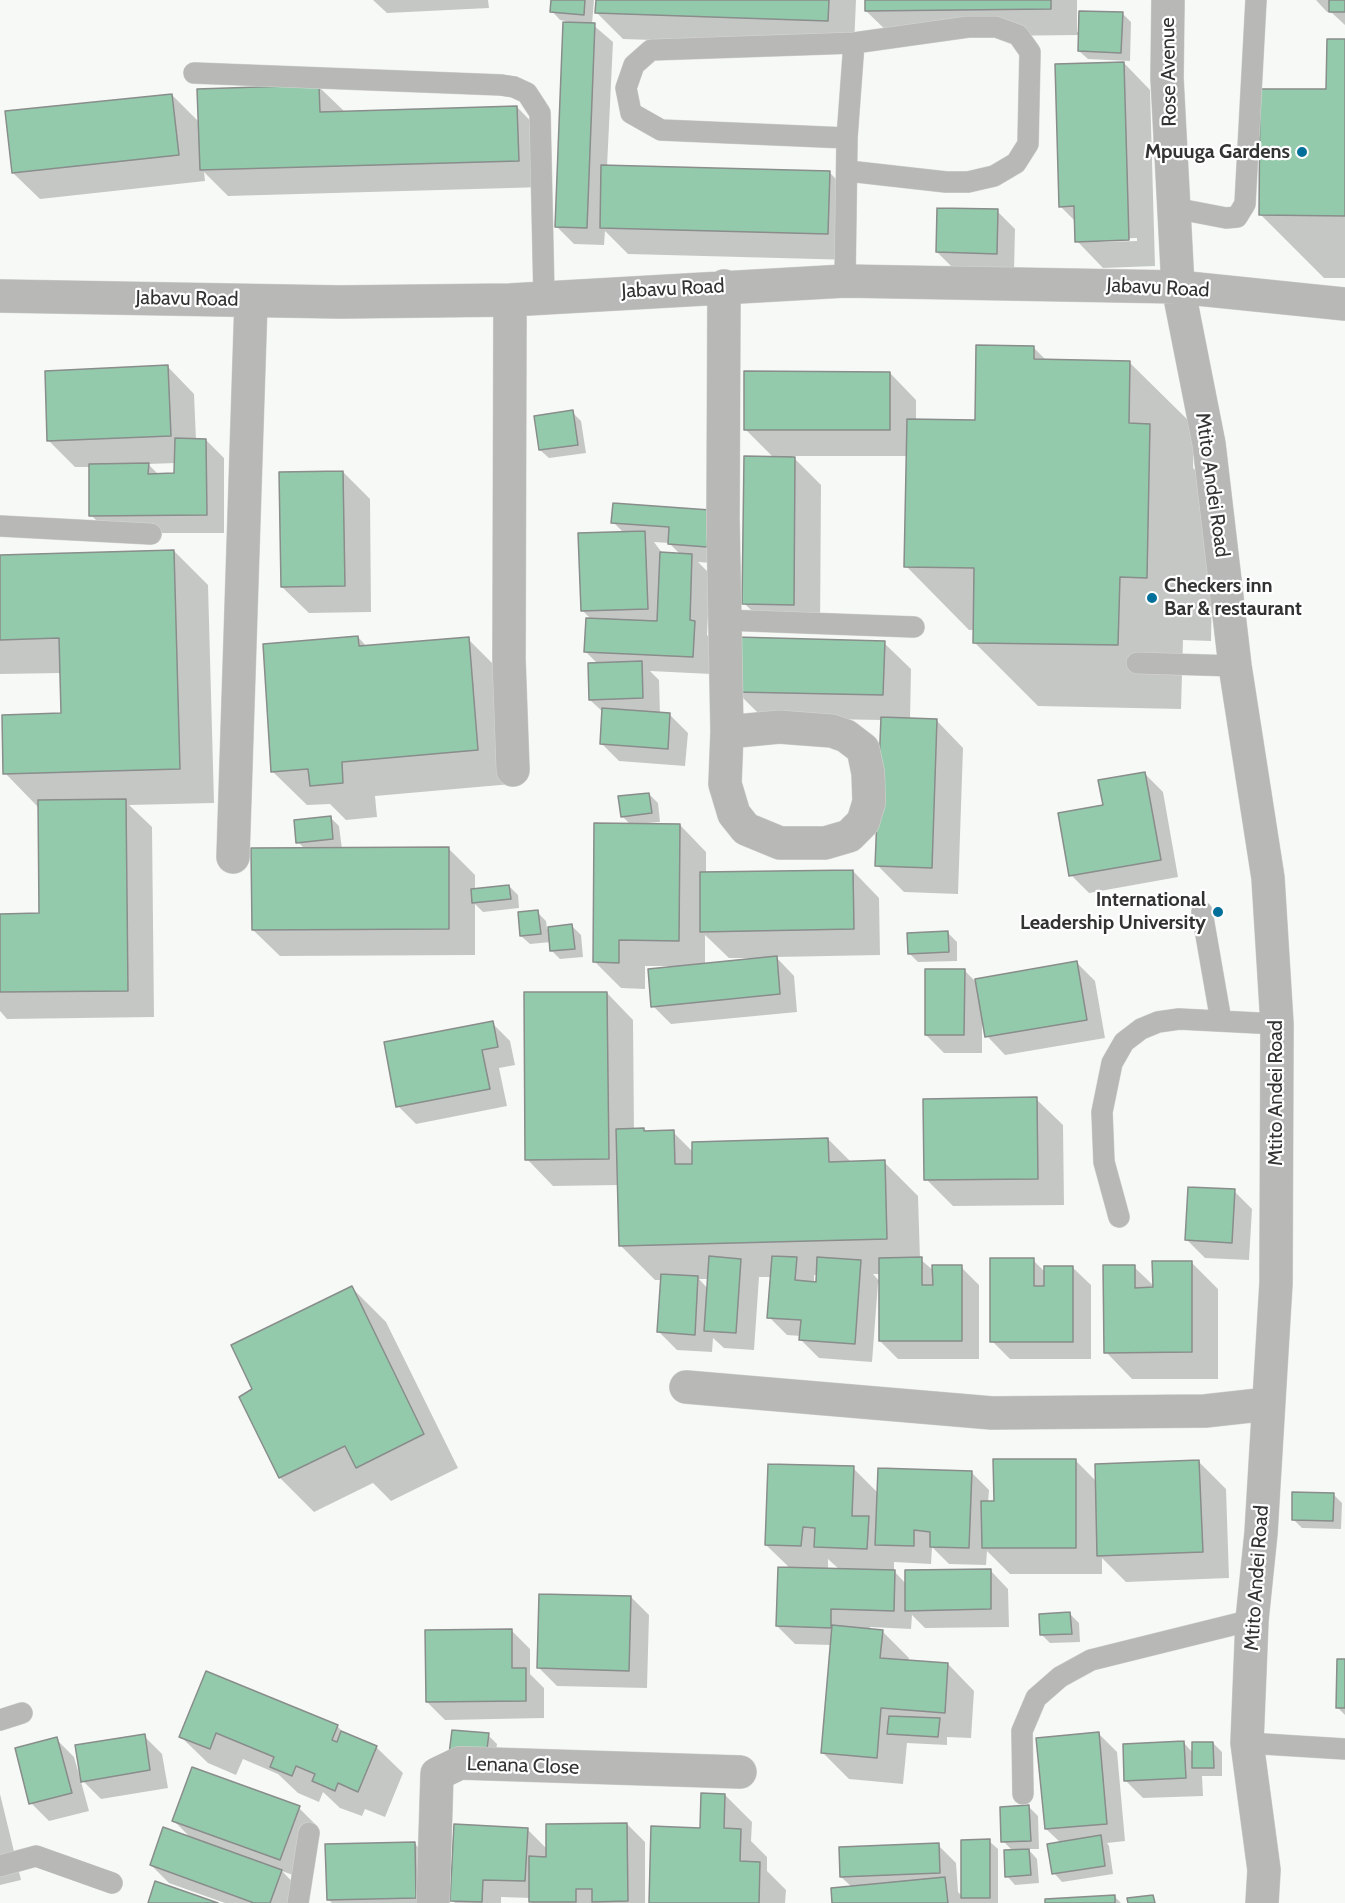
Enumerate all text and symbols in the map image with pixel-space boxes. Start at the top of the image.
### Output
street label: Rose Avenue [1156,17,1182,127]
place label: Mpuuga Gardens [1145,140,1290,164]
marker: Mpuuga Gardens [1295,145,1309,159]
street label: Jabavu Road [1106,273,1210,303]
street label: Jabavu Road [621,274,725,304]
street label: Jabavu Road [135,286,239,312]
street label: Mtito Andei Road [1190,411,1234,559]
place label: Checkers inn Bar & restaurant [1164,574,1302,621]
marker: Checkers inn Bar & restaurant [1145,591,1159,605]
place label: International Leadership University [1020,888,1206,935]
marker: International Leadership University [1211,905,1225,919]
street label: Mtito Andei Road [1264,1020,1288,1166]
street label: Mtito Andei Road [1240,1504,1274,1652]
street label: Lenana Close [466,1752,580,1780]

